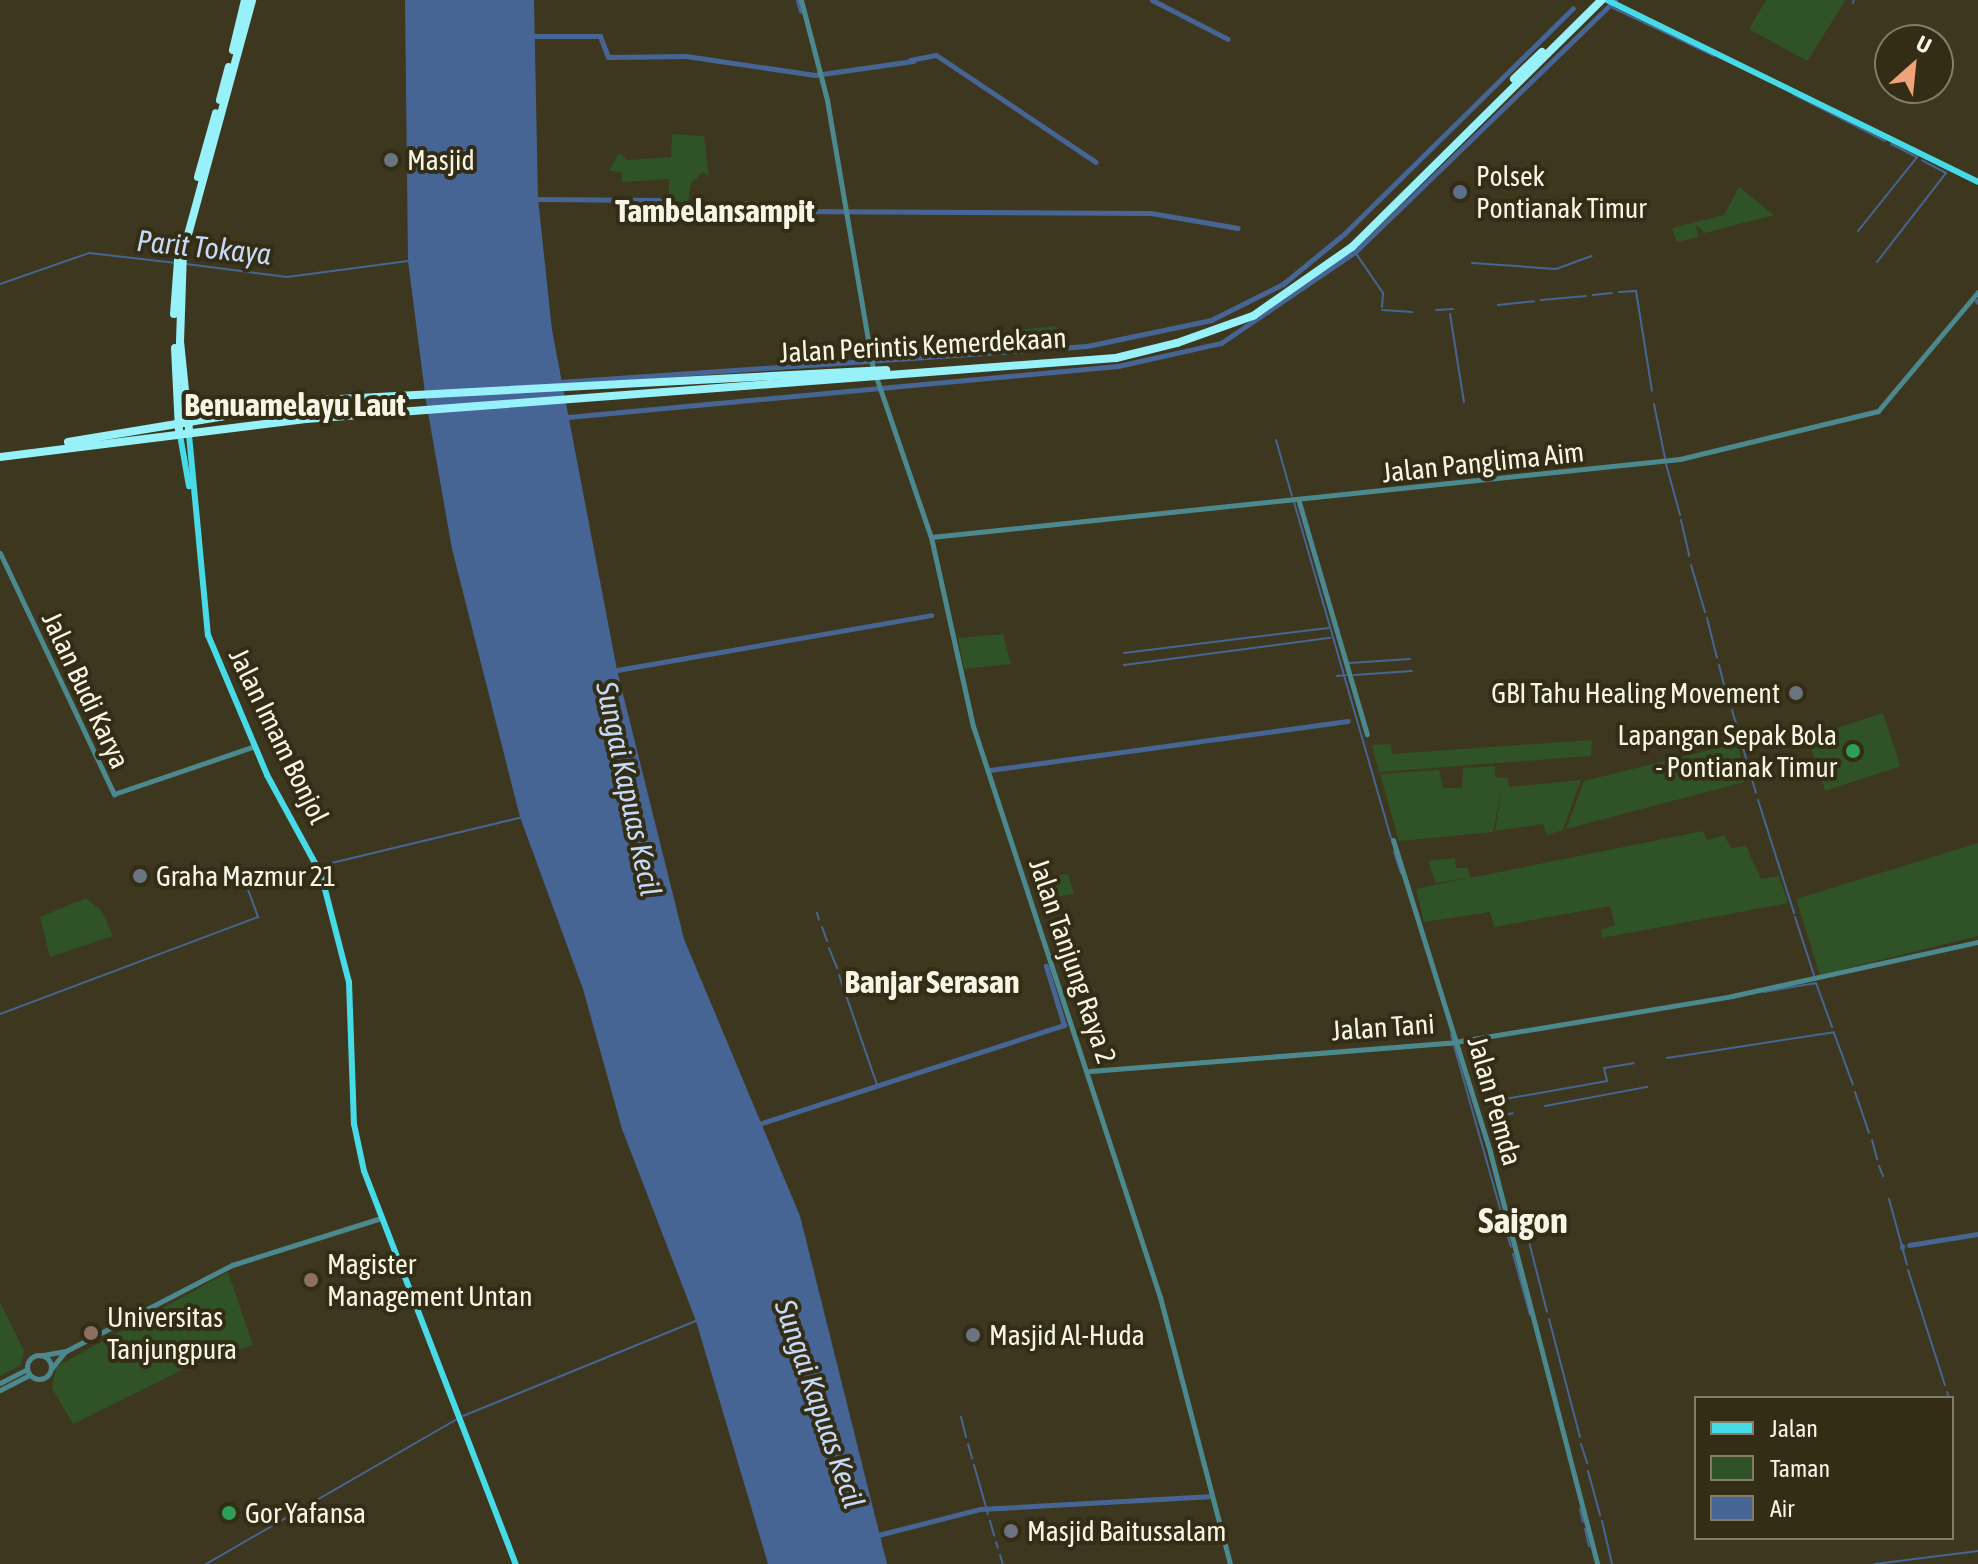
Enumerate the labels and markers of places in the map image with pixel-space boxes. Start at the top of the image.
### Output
place label: Masjid [407,143,475,177]
marker: Masjid [382,151,400,169]
place label: Polsek Pontianak Timur [1476,159,1647,225]
marker: Polsek Pontianak Timur [1451,183,1469,201]
place label: GBI Tahu Healing Movement [1491,676,1780,710]
marker: GBI Tahu Healing Movement [1787,684,1805,702]
place label: Lapangan Sepak Bola - Pontianak Timur [1618,718,1837,784]
marker: Lapangan Sepak Bola - Pontianak Timur [1844,742,1862,760]
place label: Graha Mazmur 21 [156,859,336,893]
marker: Graha Mazmur 21 [131,867,149,885]
place label: Magister Management Untan [327,1247,533,1313]
marker: Magister Management Untan [302,1271,320,1289]
place label: Universitas Tanjungpura [107,1300,237,1366]
place label: Masjid Al-Huda [989,1318,1145,1352]
marker: Universitas Tanjungpura [82,1324,100,1342]
marker: Masjid Al-Huda [964,1326,982,1344]
place label: Gor Yafansa [245,1496,366,1530]
marker: Gor Yafansa [220,1504,238,1522]
place label: Masjid Baitussalam [1027,1514,1226,1548]
marker: Masjid Baitussalam [1002,1522,1020,1540]

